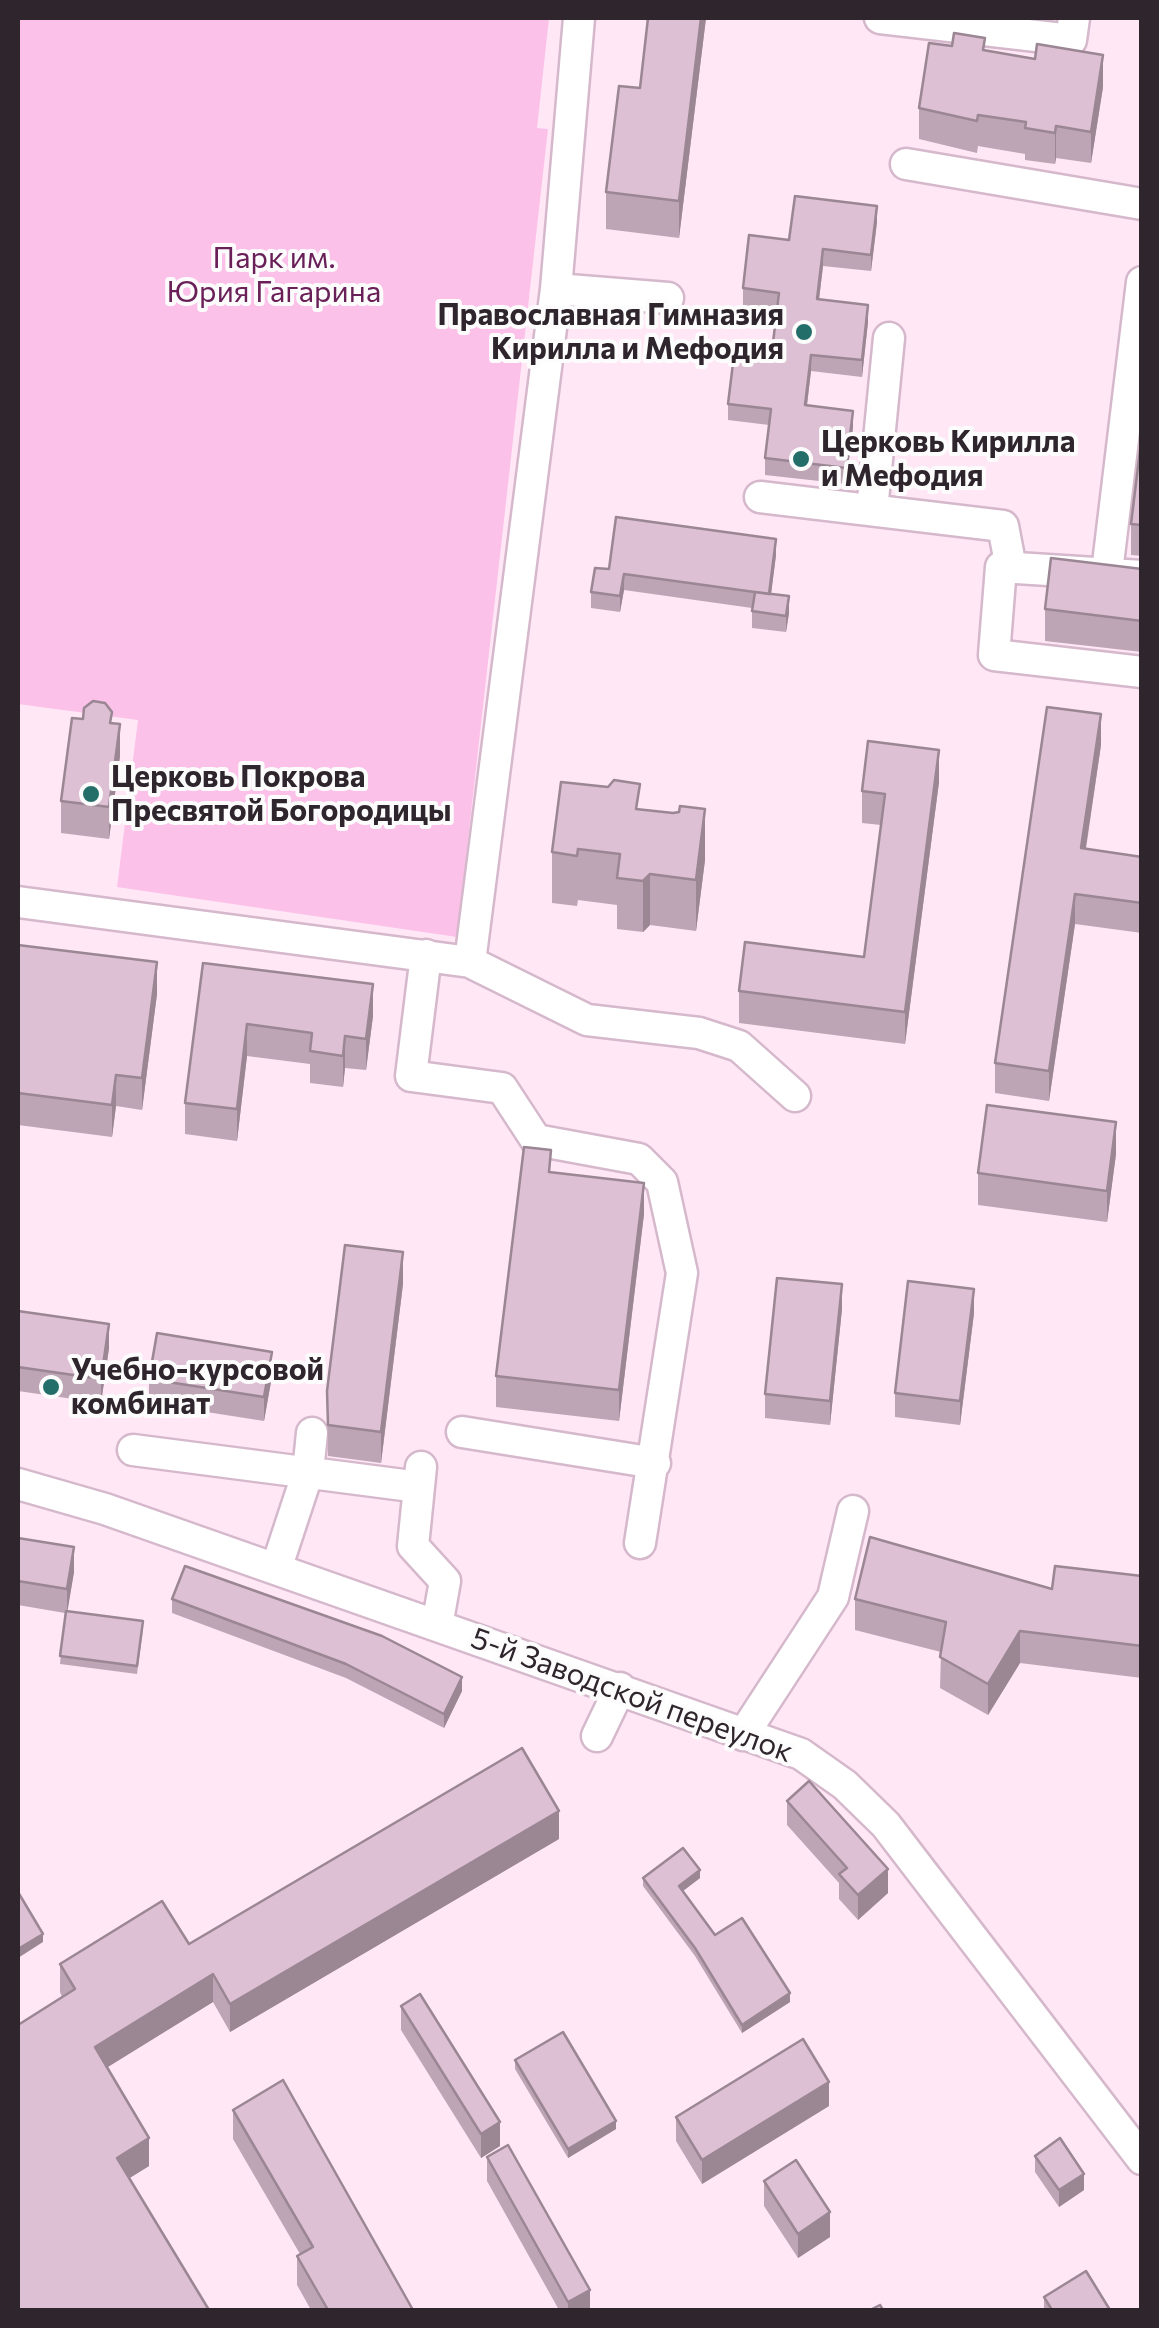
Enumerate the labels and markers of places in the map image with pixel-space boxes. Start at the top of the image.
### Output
place label: Православная Гимназия Кирилла и Мефодия [437,297,784,368]
marker: Православная Гимназия Кирилла и Мефодия [793,321,815,343]
place label: Церковь Кирилла и Мефодия [821,424,1075,494]
marker: Церковь Кирилла и Мефодия [790,448,812,470]
place label: Церковь Покрова Пресвятой Богородицы [111,759,451,830]
marker: Церковь Покрова Пресвятой Богородицы [80,783,102,805]
place label: Учебно-курсовой комбинат [71,1352,324,1422]
marker: Учебно-курсовой комбинат [40,1376,62,1398]

